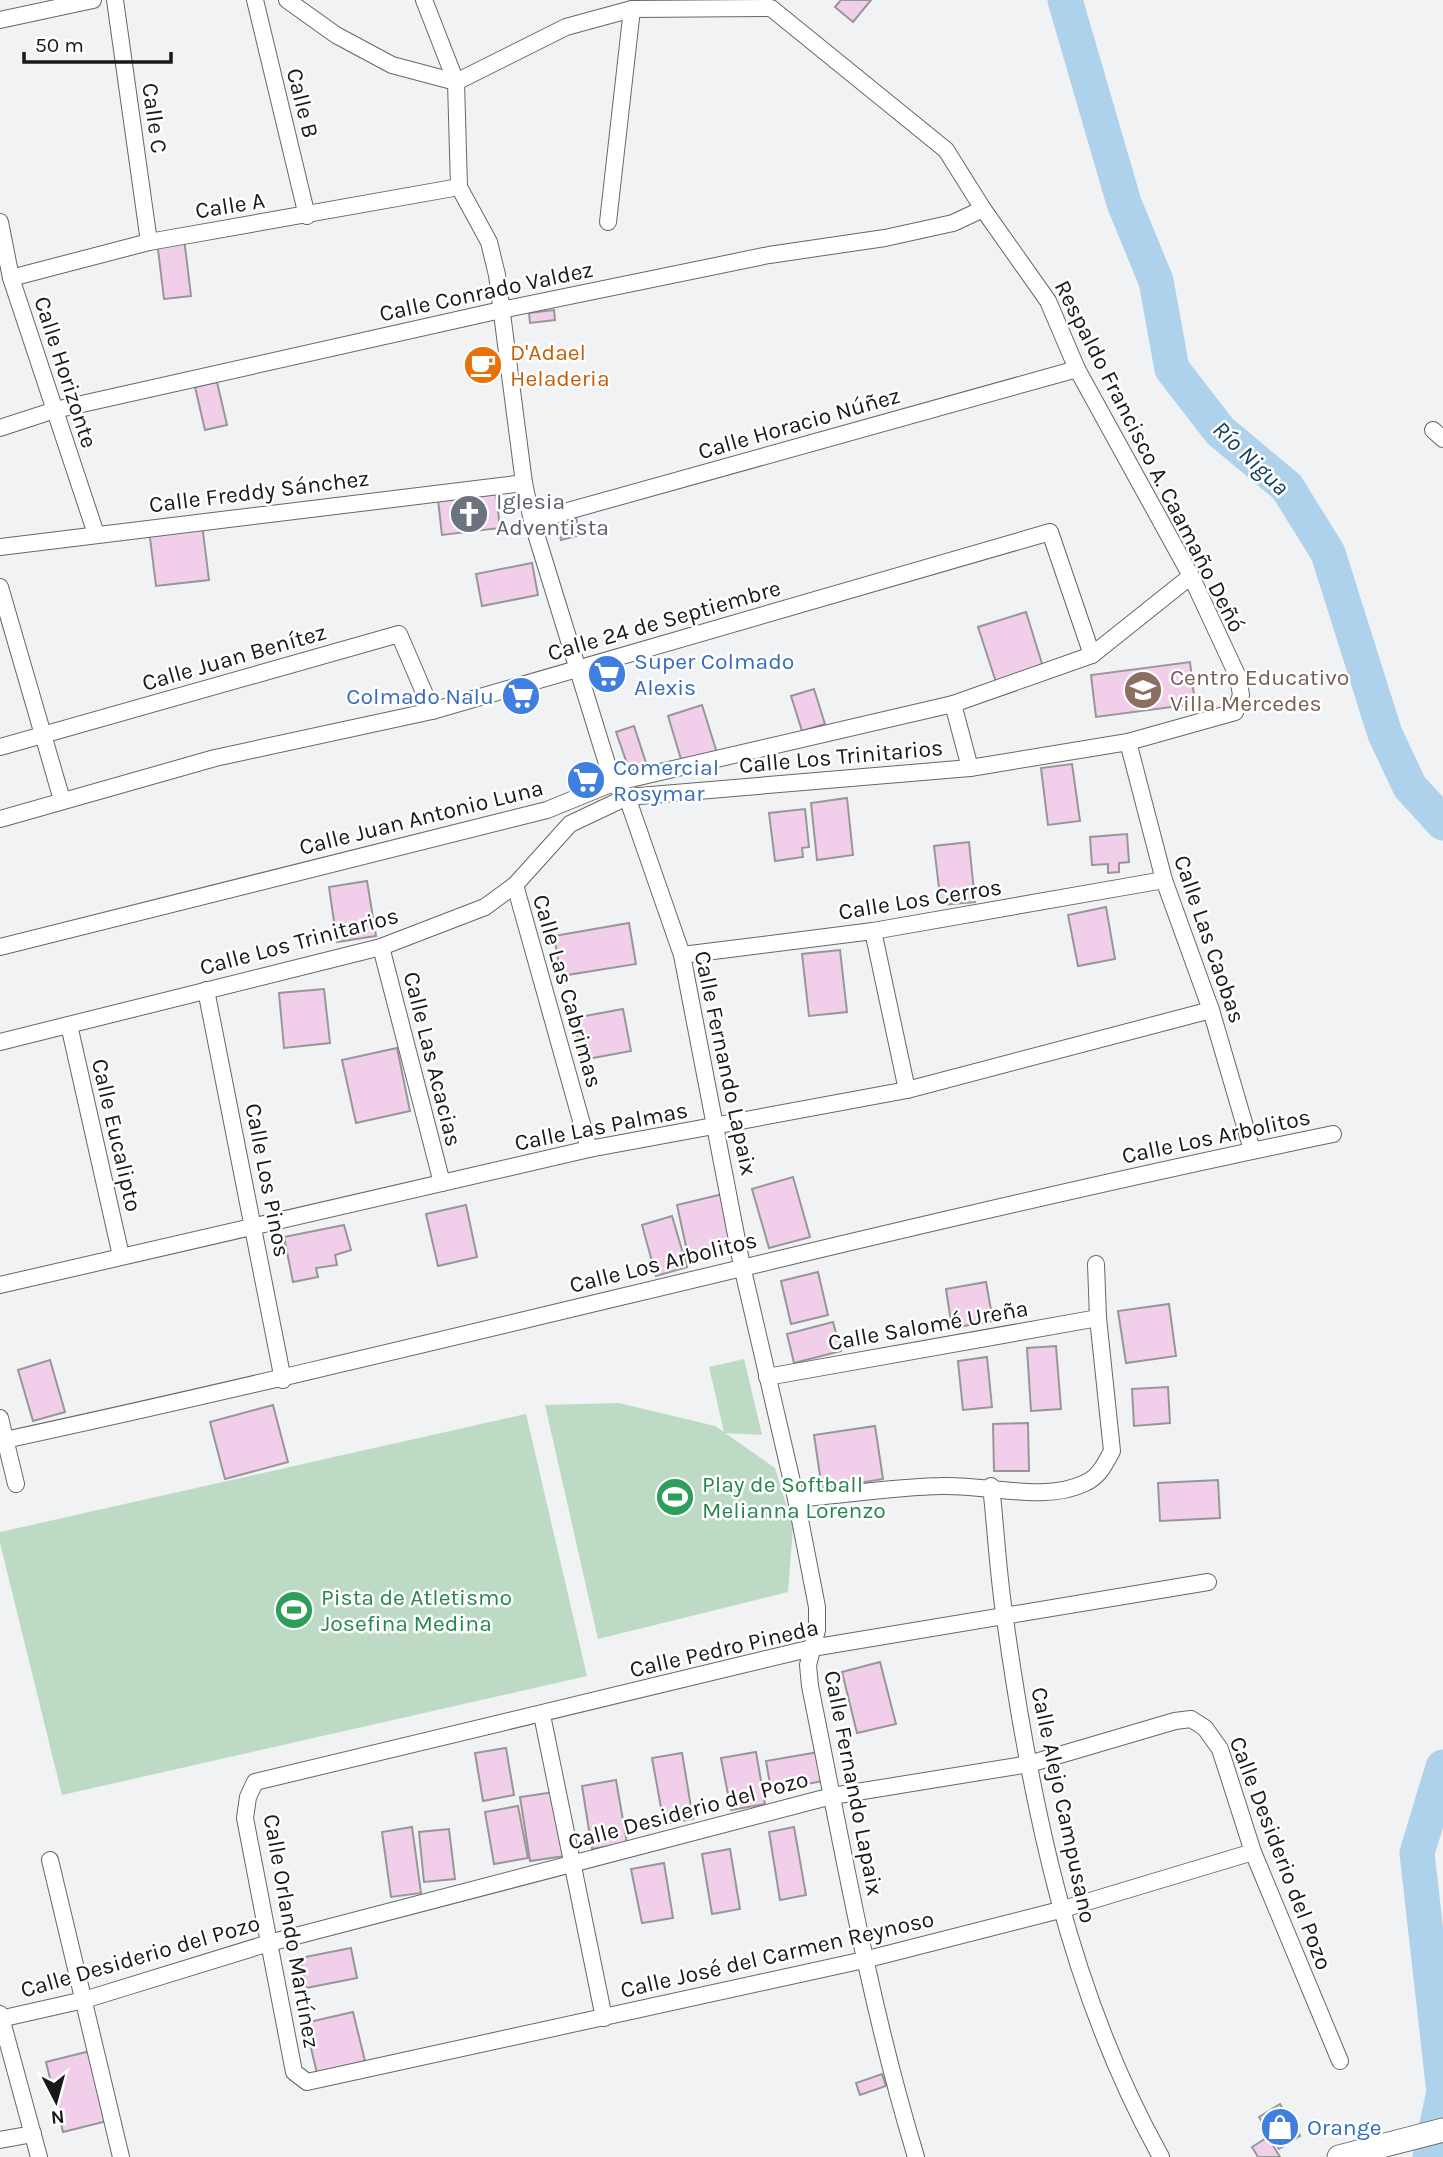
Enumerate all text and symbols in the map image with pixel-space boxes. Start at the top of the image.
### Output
scale bar [24,21,172,65]
text: 50 m [35,33,84,57]
street label: Calle B [281,65,324,141]
street label: Calle C [136,81,173,155]
street label: Calle A [193,187,267,224]
street label: Calle Conrado Valdez [377,256,595,327]
street label: Respaldo Francisco A. Caamaño Deñó [1049,276,1250,637]
street label: Calle Horizonte [28,293,103,451]
place label: D'Adael Heladeria [510,339,610,392]
cafe icon: D'Adael Heladeria [462,344,504,386]
street label: Calle Horacio Núñez [695,382,903,465]
water label: Río Nigua [1207,415,1295,501]
street label: Calle Freddy Sánchez [148,465,371,518]
place label: Iglesia Adventista [496,488,609,541]
church icon: Iglesia Adventista [448,493,490,535]
street label: Calle 24 de Septiembre [544,574,784,667]
street label: Calle Juan Benítez [139,618,329,697]
place label: Super Colmado Alexis [634,648,794,701]
supermarket icon: Super Colmado Alexis [586,653,628,695]
place label: Centro Educativo Villa Mercedes [1170,664,1349,717]
school or university icon: Centro Educativo Villa Mercedes [1122,669,1164,711]
supermarket icon: Colmado Nalu [500,675,542,717]
place label: Colmado Nalu [346,683,494,710]
street label: Calle Los Trinitarios [738,734,944,779]
place label: Comercial Rosymar [613,754,719,807]
supermarket icon: Comercial Rosymar [565,759,607,801]
street label: Calle Juan Antonio Luna [296,774,546,861]
street label: Calle Las Caobas [1168,852,1251,1027]
street label: Calle Los Cerros [836,873,1004,926]
street label: Calle Las Cabrimas [527,891,608,1091]
street label: Calle Los Trinitarios [197,902,401,981]
street label: Calle Fernando Lapaix [689,948,763,1178]
street label: Calle Las Acacias [398,969,467,1149]
street label: Calle Eucalipto [86,1056,147,1214]
street label: Calle Las Palmas [512,1096,690,1157]
street label: Calle Los Pinos [239,1101,296,1259]
street label: Calle Los Arbolitos [1119,1103,1313,1170]
street label: Calle Los Arbolitos [567,1226,760,1299]
street label: Calle Salomé Ureña [826,1295,1030,1356]
place label: Play de Softball Melianna Lorenzo [702,1471,886,1524]
sports icon: Play de Softball Melianna Lorenzo [654,1476,696,1518]
place label: Pista de Atletismo Josefina Medina [321,1584,512,1637]
sports icon: Pista de Atletismo Josefina Medina [273,1589,315,1631]
street label: Calle Pedro Pineda [627,1614,821,1683]
street label: Calle Fernando Lapaix [818,1668,889,1898]
street label: Calle Alejo Campusano [1025,1685,1102,1926]
street label: Calle Desiderio del Pozo [1224,1733,1338,1974]
street label: Calle Desiderio del Pozo [565,1765,811,1856]
street label: Calle Orlando Martínez [258,1812,325,2050]
street label: Calle José del Carmen Reynoso [618,1905,936,2004]
street label: Calle Desiderio del Pozo [17,1909,263,2004]
north arrow [21,2066,91,2136]
text: N [50,2105,66,2129]
shop icon: Orange [1259,2106,1301,2148]
place label: Orange [1307,2114,1382,2141]

